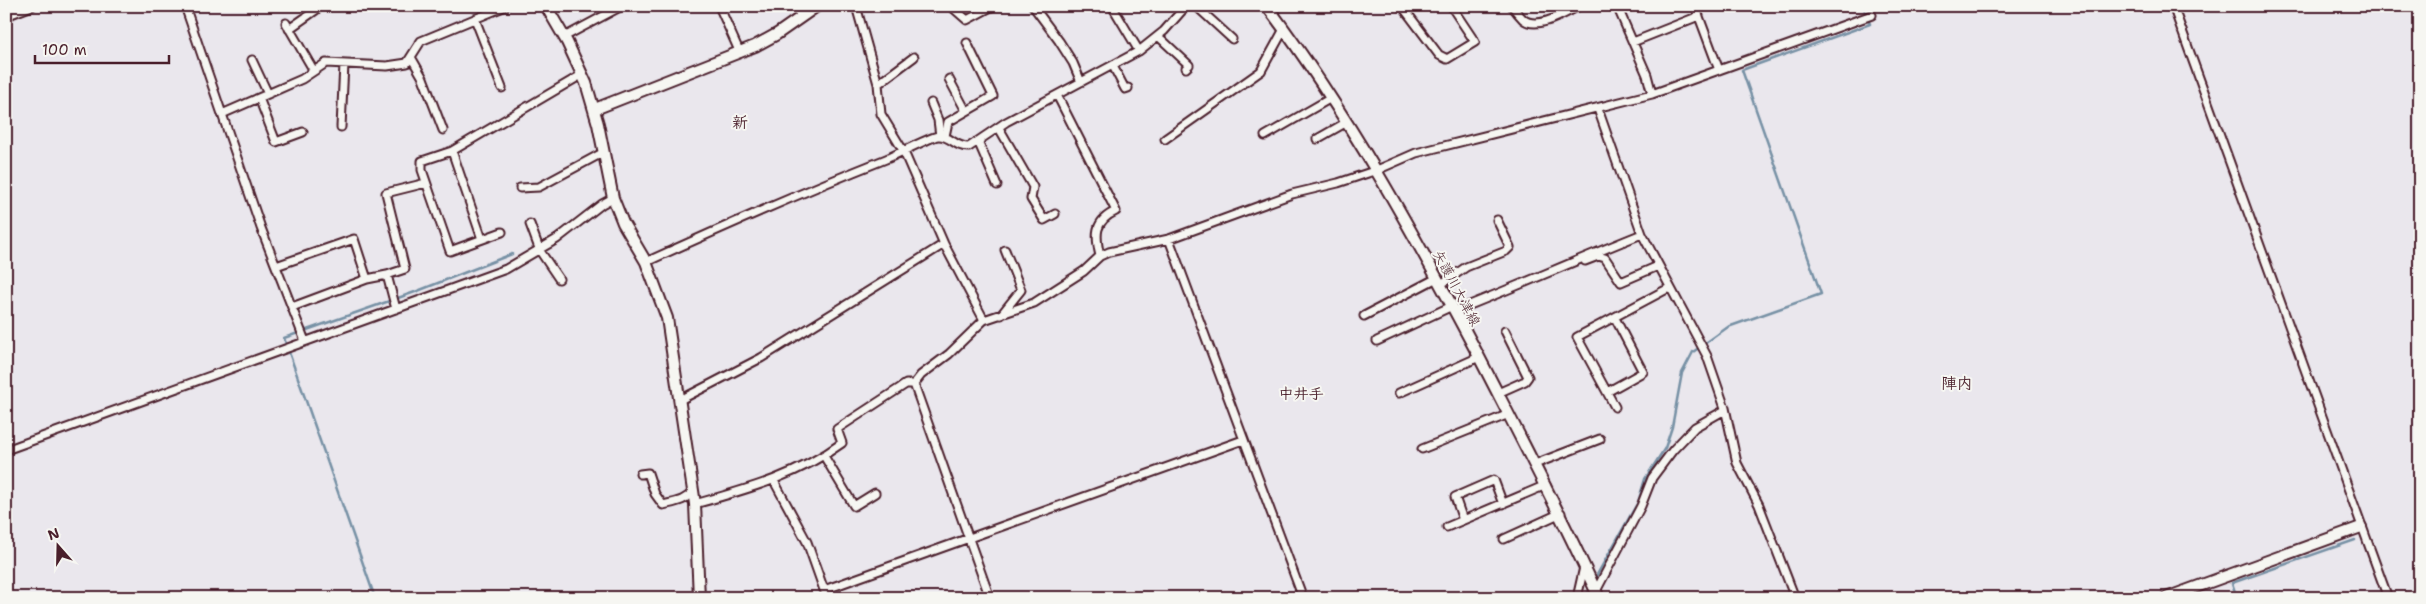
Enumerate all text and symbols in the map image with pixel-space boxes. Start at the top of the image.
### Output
scale bar [35,32,169,64]
text: 100 m [42,40,87,60]
district label: 新 [732,112,748,133]
street label: 矢護川大津線 [1429,247,1485,329]
district label: 陣内 [1941,373,1973,394]
district label: 中井手 [1278,384,1324,404]
north arrow [32,522,82,572]
text: N [45,523,62,544]

